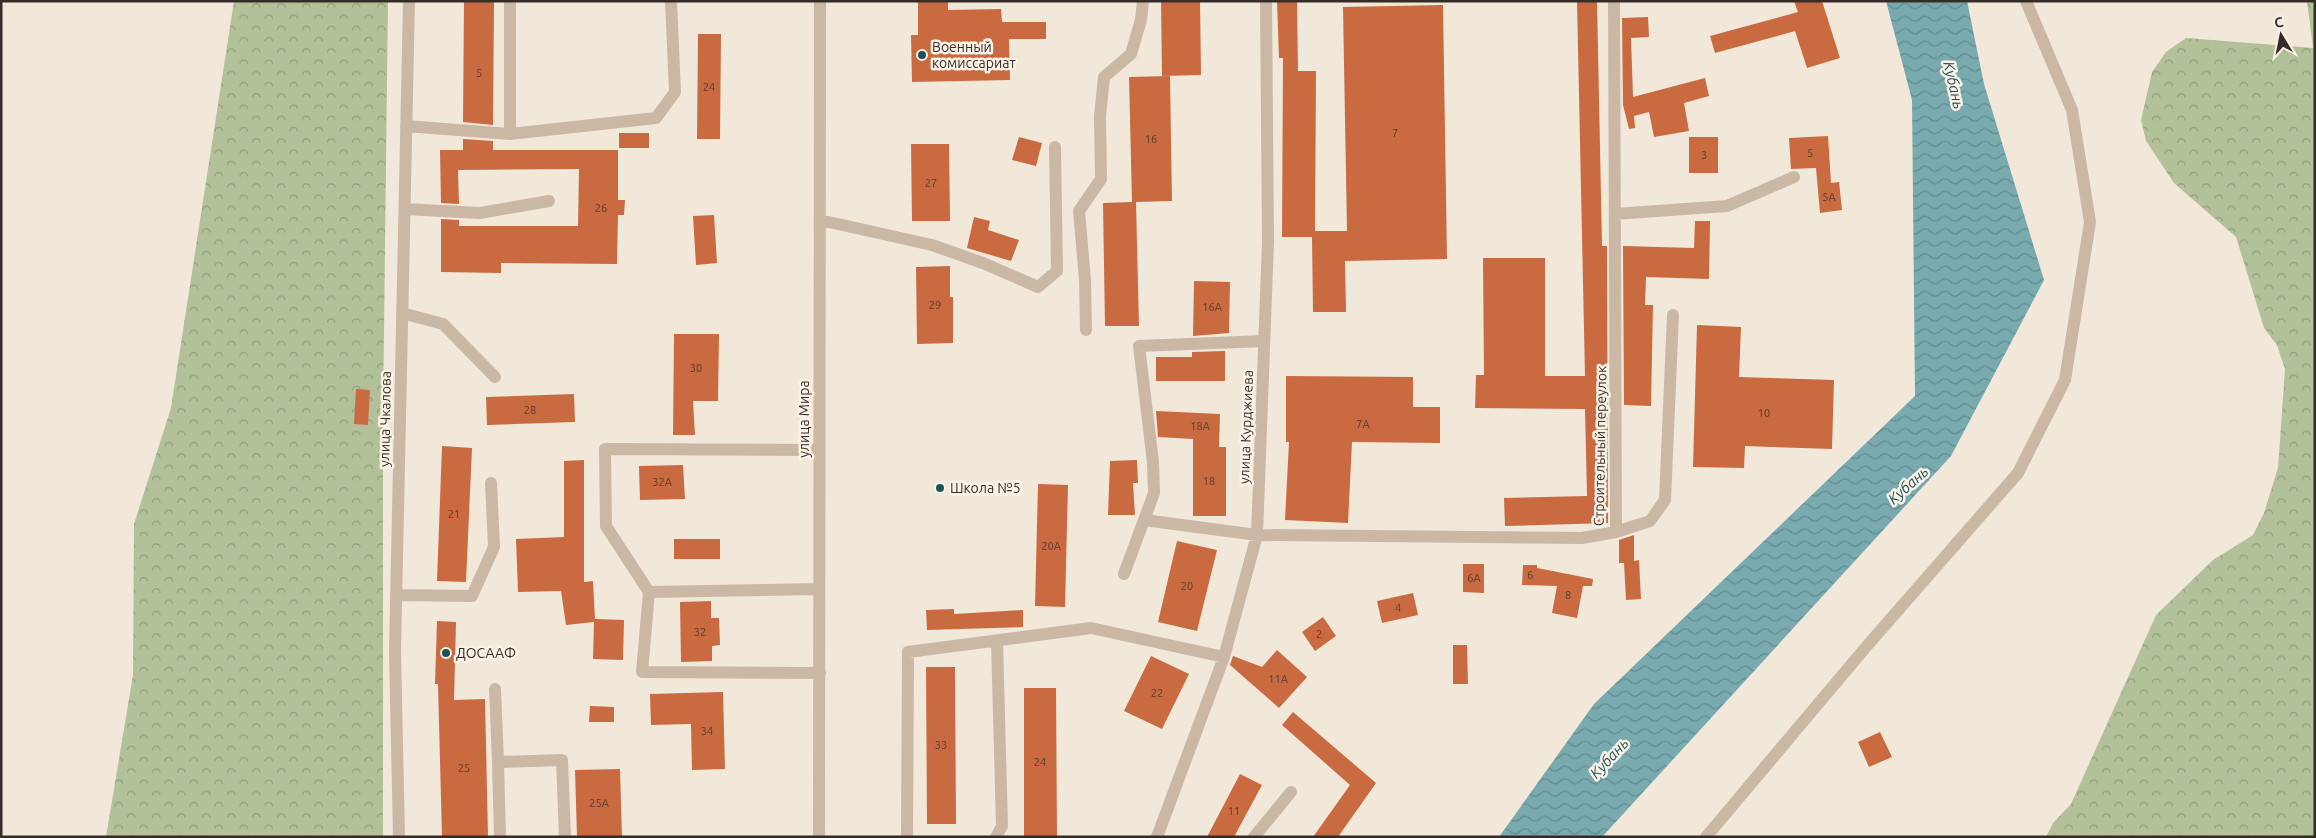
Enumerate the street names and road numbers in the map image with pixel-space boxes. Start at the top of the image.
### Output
street label: Строительный переулок [1591,366,1609,526]
street label: улица Курджиева [1236,370,1256,484]
street label: улица Чкалова [376,371,394,467]
street label: улица Мира [796,380,812,458]

